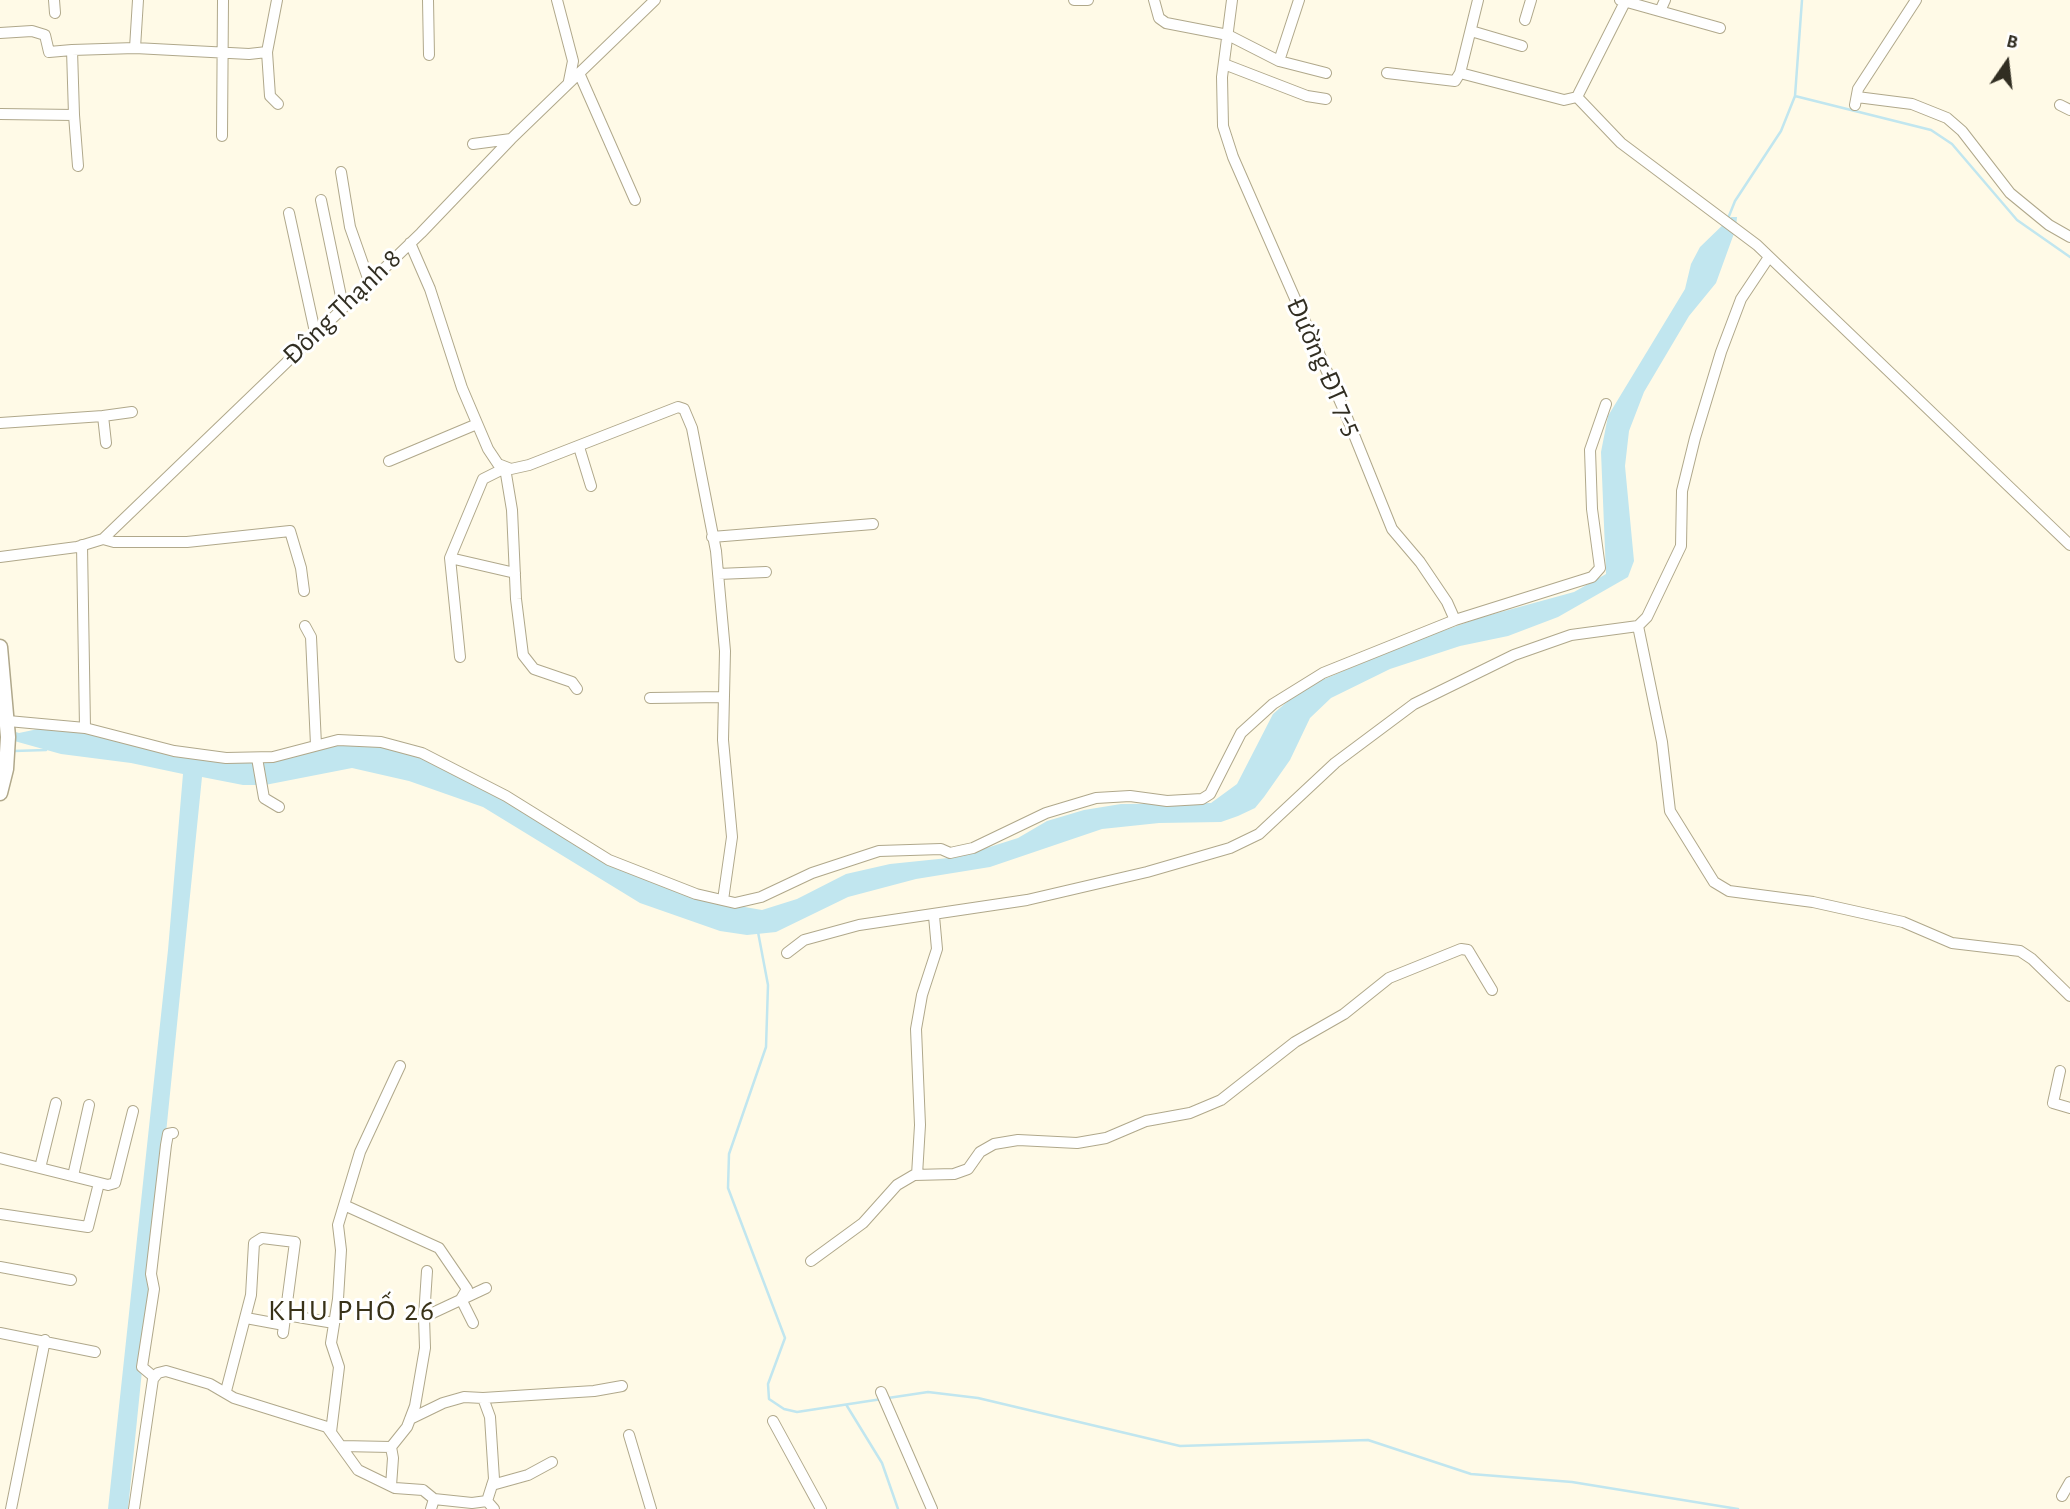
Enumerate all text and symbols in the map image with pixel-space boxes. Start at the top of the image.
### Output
north arrow [1972,28,2042,98]
text: B [2005,32,2020,53]
street label: Đông Thạnh 8 [276,242,408,372]
street label: Đường ĐT 7-5 [1279,293,1369,441]
district label: KHU PHỐ 26 [269,1293,435,1329]

